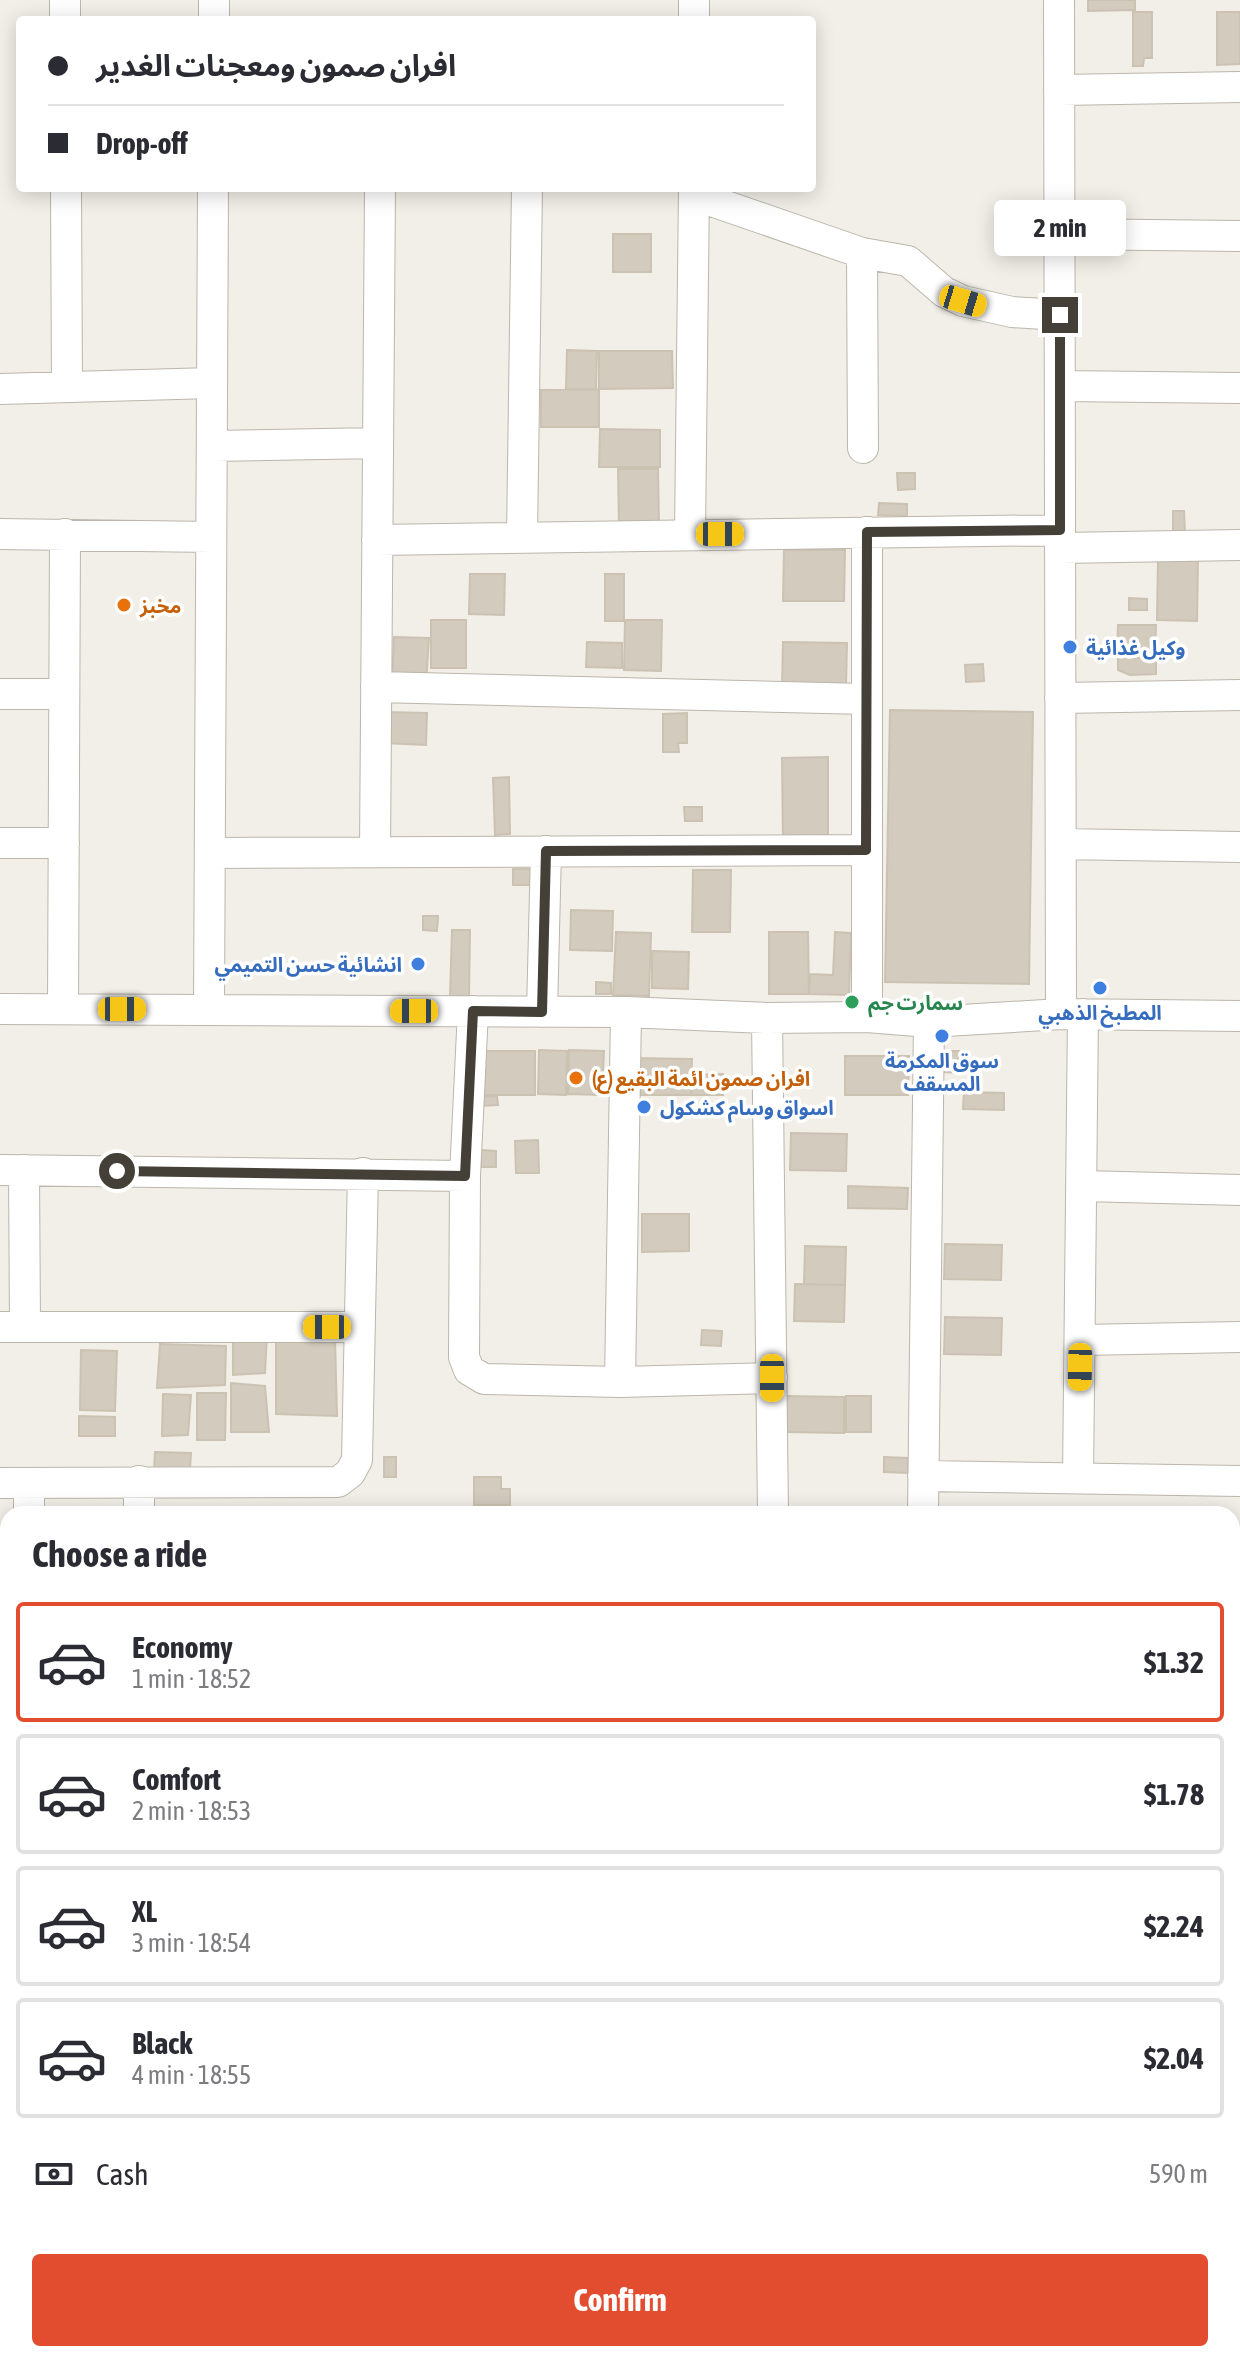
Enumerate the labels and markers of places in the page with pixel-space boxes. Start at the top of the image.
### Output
place label: مخبز [139,594,181,618]
marker: مخبز [115,596,133,614]
place label: وكيل غذائية [1086,636,1185,660]
marker: وكيل غذائية [1061,638,1079,656]
place label: انشائية حسن التميمي [215,953,402,981]
marker: انشائية حسن التميمي [409,955,427,973]
marker: المطبخ الذهبي [1091,979,1109,997]
place label: سمارت جم [868,991,963,1018]
marker: سمارت جم [843,993,861,1011]
place label: المطبخ الذهبي [1038,1001,1162,1029]
marker: سوق المكرمة المسقف [933,1027,951,1045]
place label: سوق المكرمة المسقف [885,1049,999,1095]
place label: افران صمون ائمة البقيع (ع) [592,1067,810,1094]
marker: افران صمون ائمة البقيع (ع) [567,1069,585,1087]
place label: اسواق وسام كشكول [660,1096,834,1123]
marker: اسواق وسام كشكول [635,1098,653,1116]

